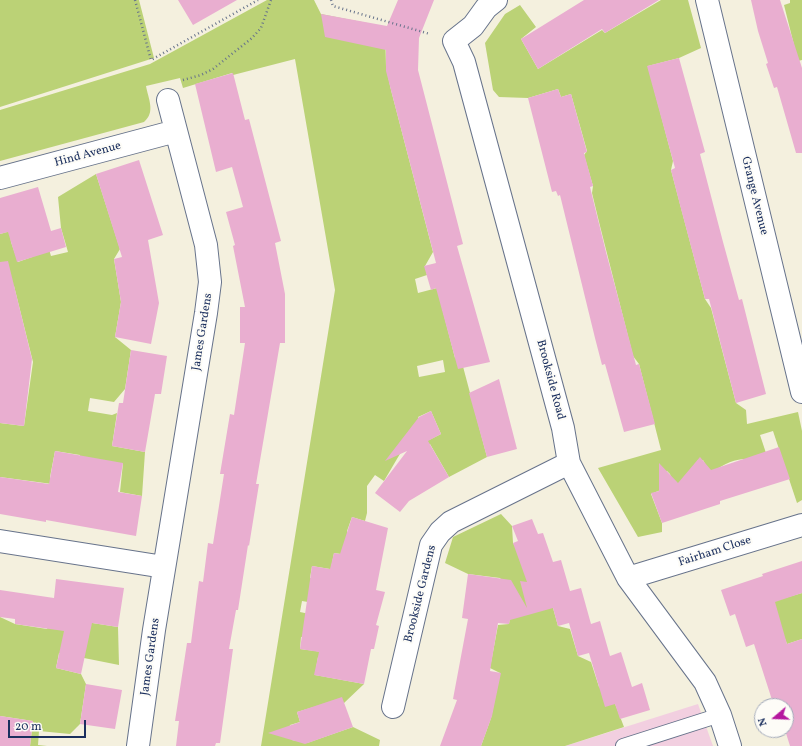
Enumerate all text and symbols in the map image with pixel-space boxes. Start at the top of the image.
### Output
street label: Hind Avenue [53,139,123,171]
street label: Grange Avenue [737,155,771,237]
street label: James Gardens [190,292,216,372]
street label: Brookside Road [532,338,568,422]
street label: Fairham Close [677,533,753,571]
street label: Brookside Gardens [402,544,440,644]
street label: James Gardens [138,617,164,697]
north arrow [754,698,794,738]
scale bar [10,712,88,738]
text: N [755,716,772,728]
text: 20 m [15,719,42,735]

